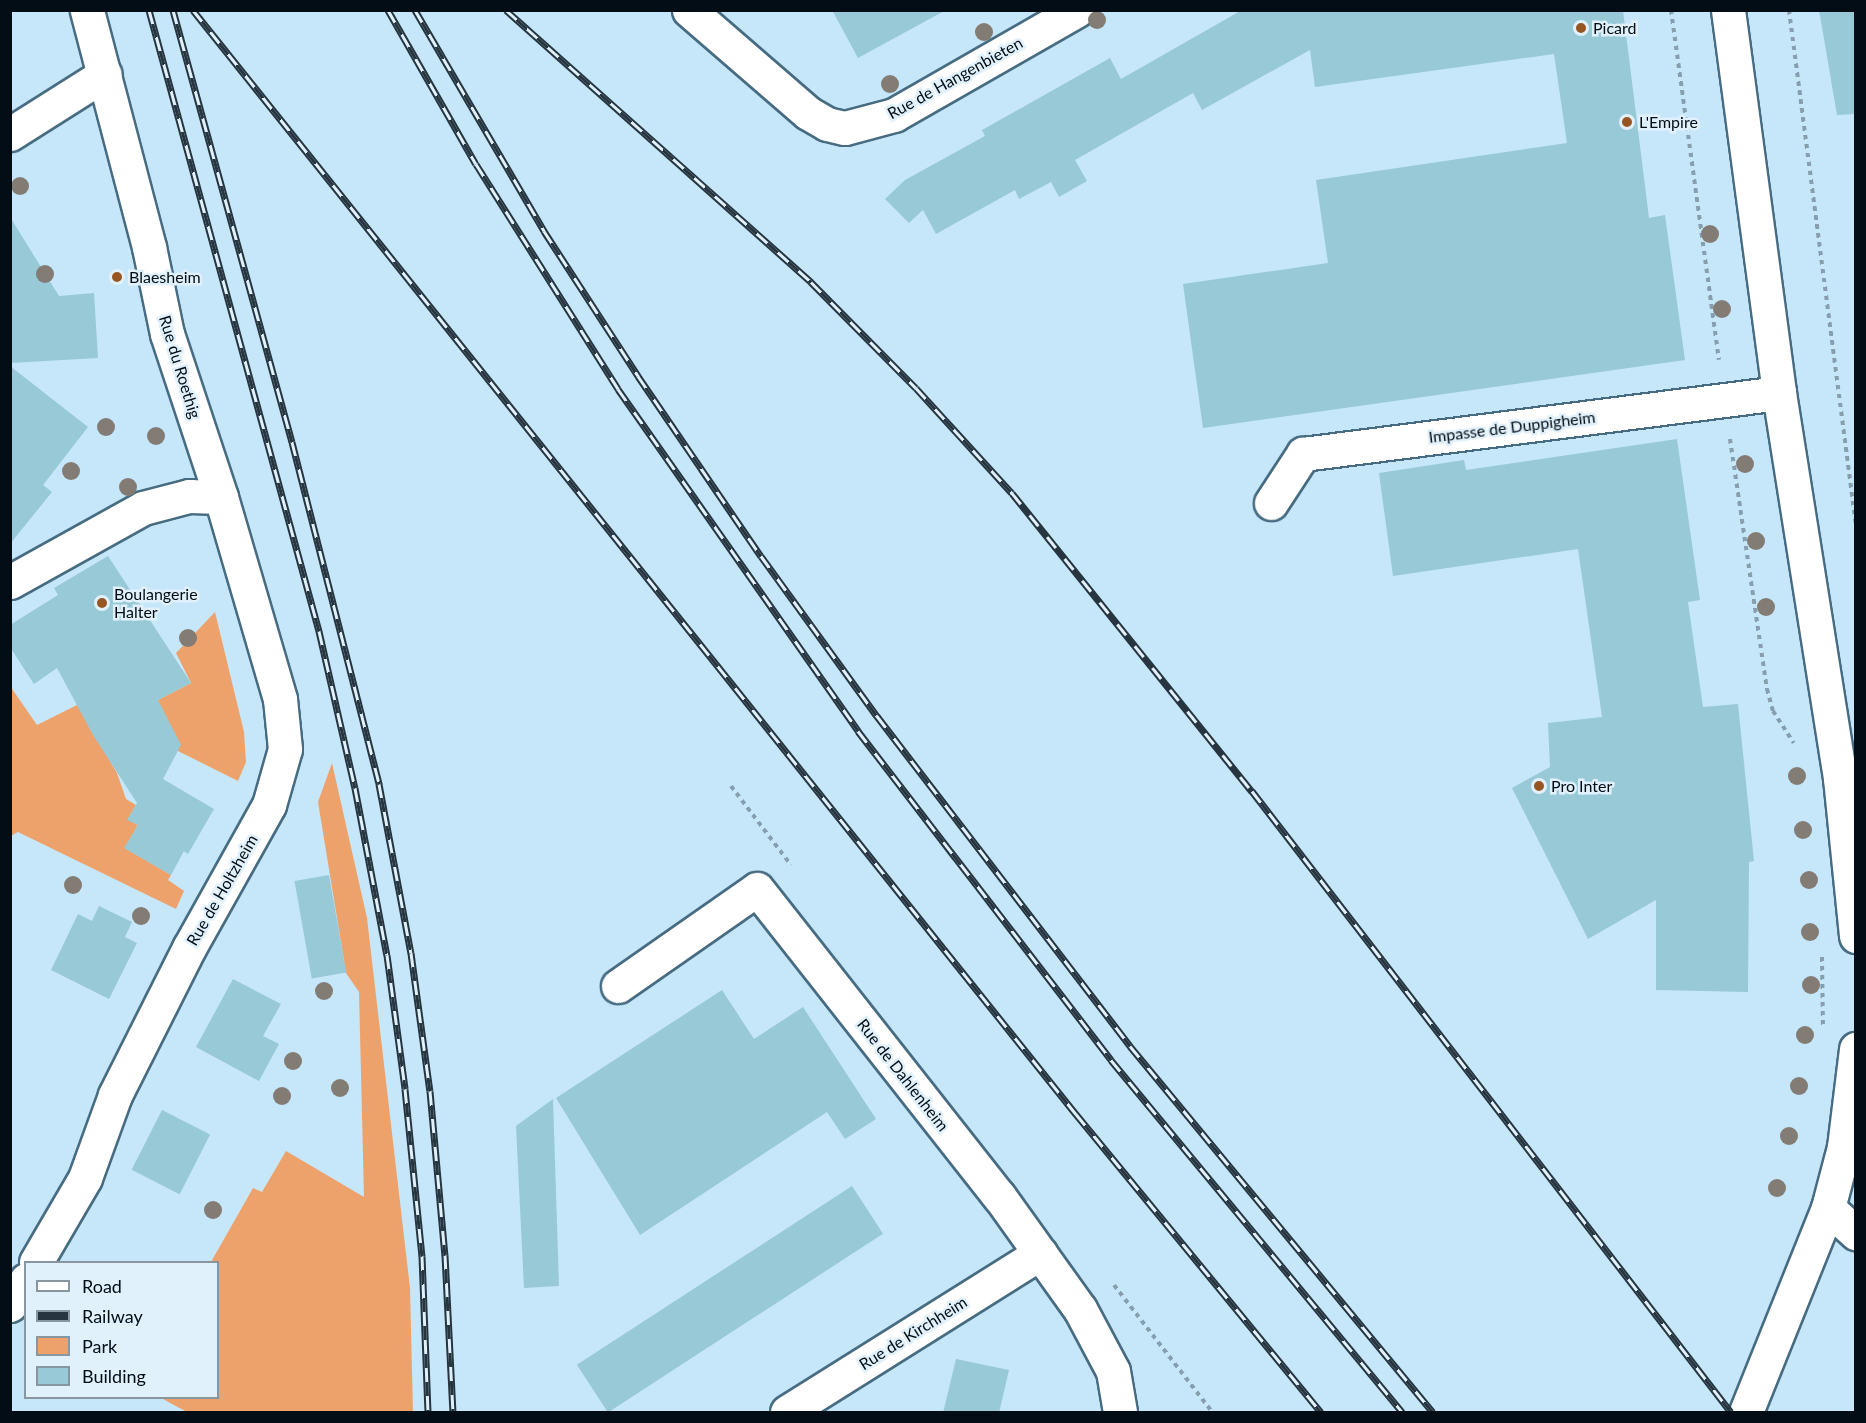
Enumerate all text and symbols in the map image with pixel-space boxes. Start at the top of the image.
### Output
place label: Picard [1593,18,1636,38]
marker: Picard [1574,21,1588,35]
street label: Rue de Hangenbieten [884,33,1026,123]
place label: L'Empire [1639,112,1698,132]
marker: L'Empire [1620,115,1634,129]
place label: Blaesheim [129,267,201,287]
marker: Blaesheim [110,270,124,284]
street label: Rue du Roethig [155,313,205,421]
street label: Impasse de Duppigheim [1428,407,1596,447]
place label: Boulangerie Halter [114,584,198,622]
marker: Boulangerie Halter [95,596,109,610]
place label: Pro Inter [1551,776,1612,796]
marker: Pro Inter [1532,779,1546,793]
street label: Rue de Holtzheim [182,831,262,949]
street label: Rue de Dahlenheim [853,1015,953,1135]
legend [24,1261,219,1399]
text: Road [82,1275,122,1297]
street label: Rue de Kirchheim [856,1292,970,1374]
text: Railway [82,1305,143,1327]
text: Park [82,1335,117,1357]
text: Building [82,1365,146,1387]

